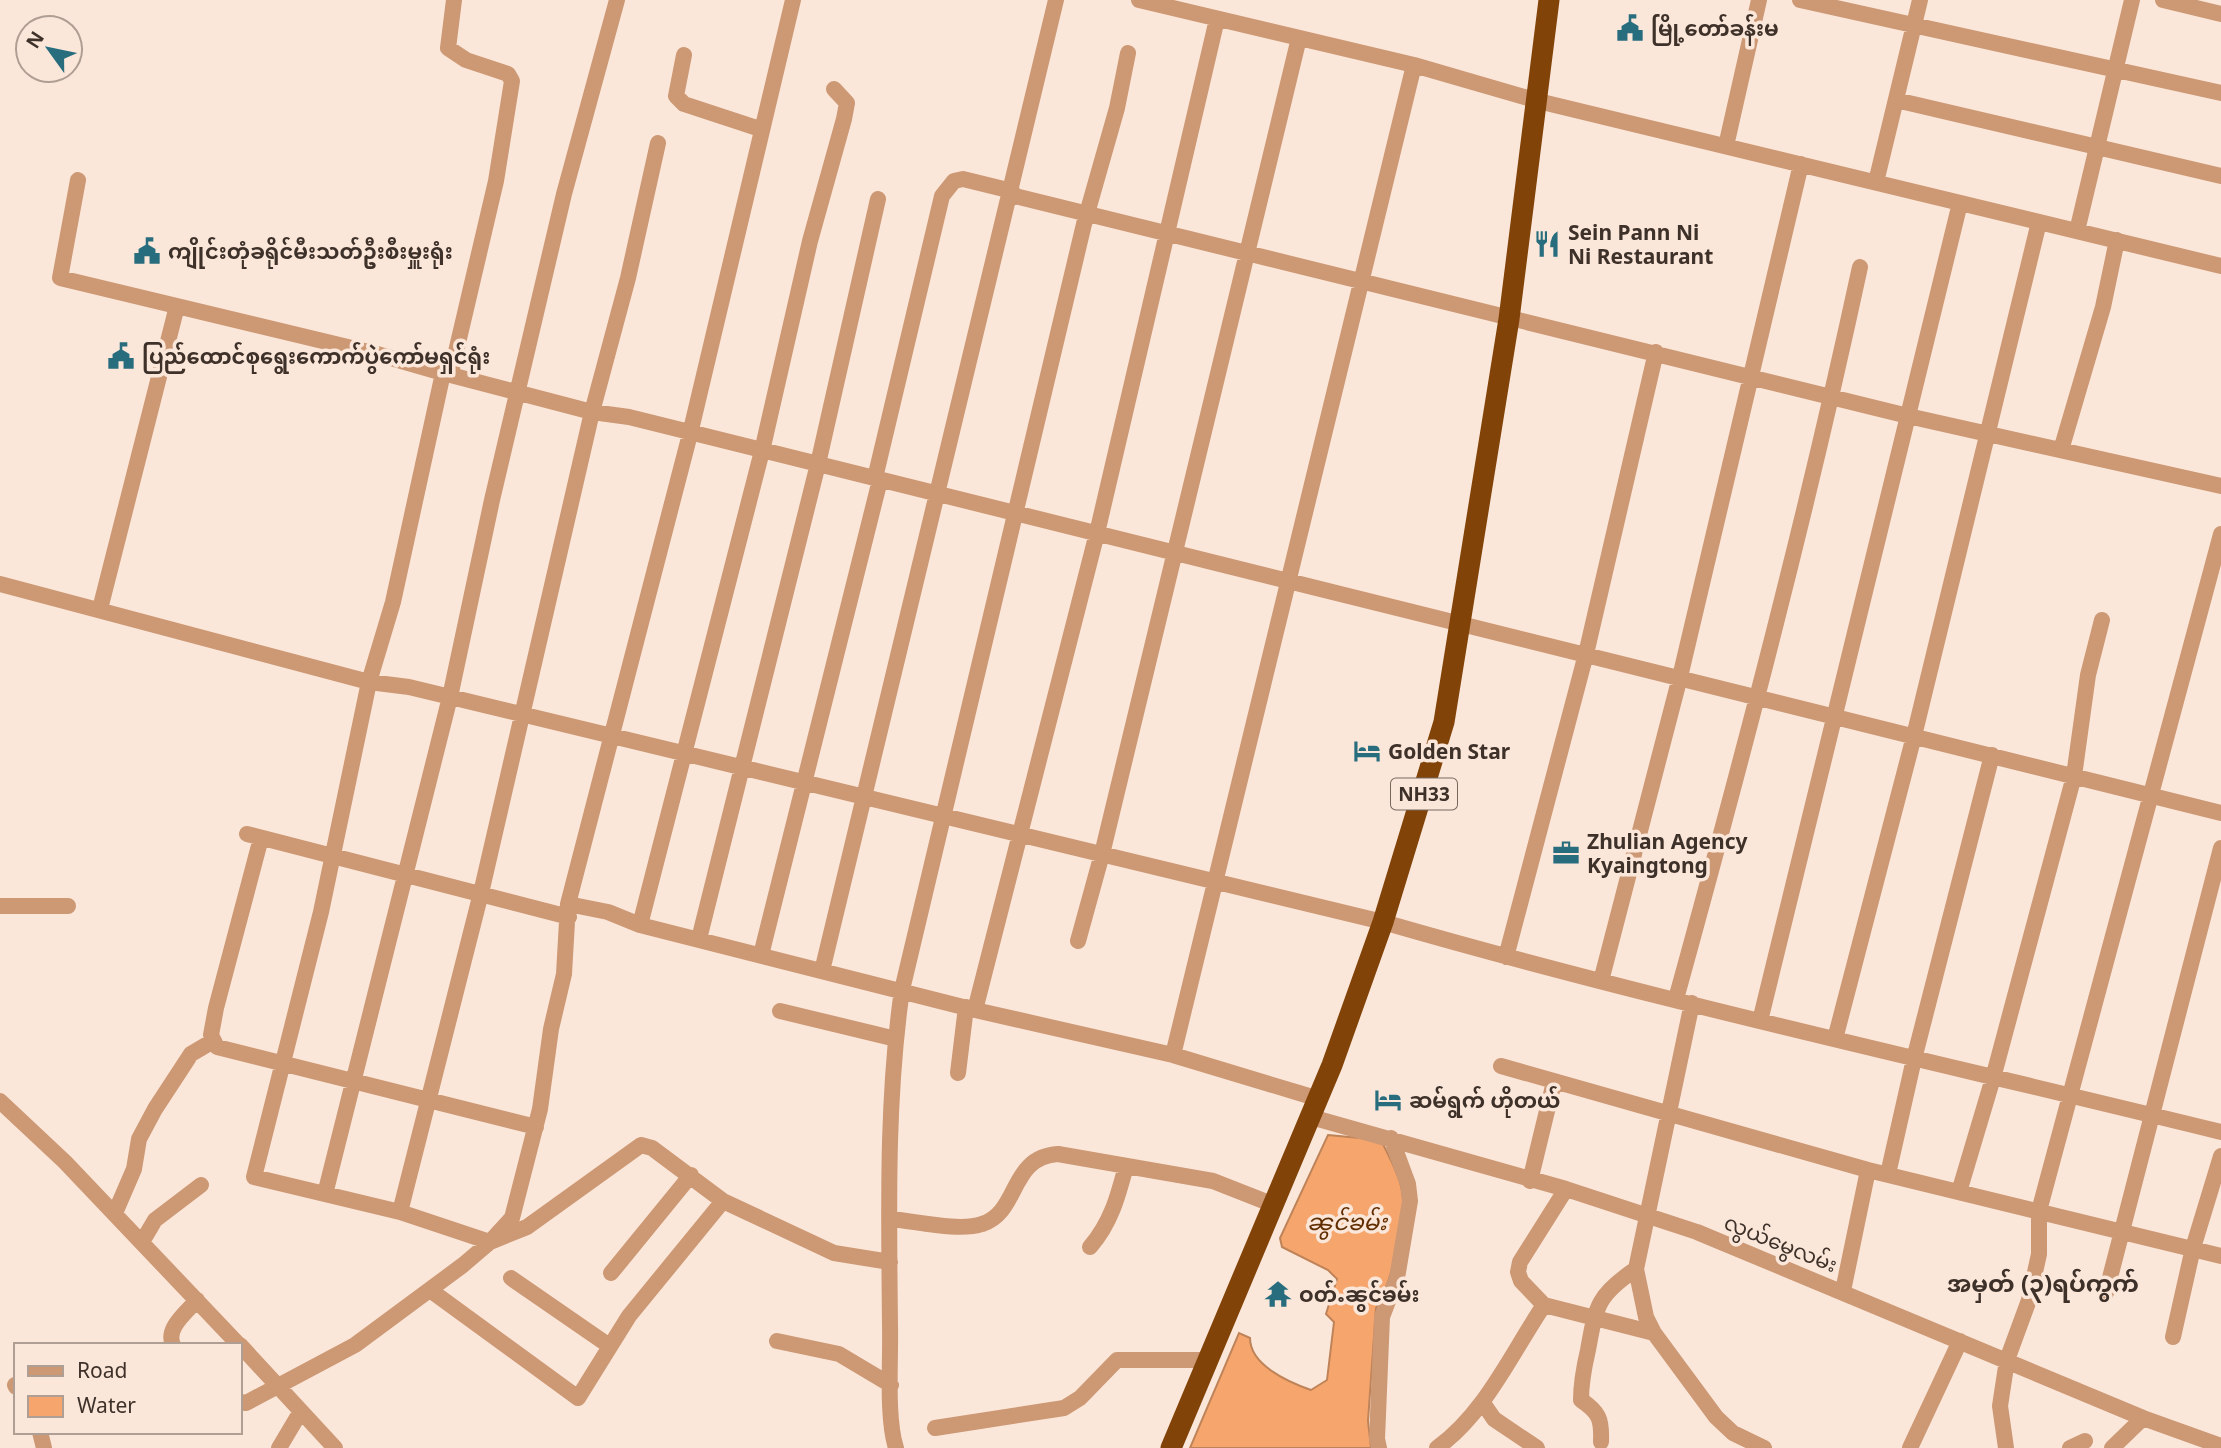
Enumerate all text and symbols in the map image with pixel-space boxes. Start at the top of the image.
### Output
public building icon: မြို့တော်ခန်းမ [1615,13,1645,43]
place label: မြို့တော်ခန်းမ [1651,13,1779,46]
north arrow [14,14,84,84]
text: N [20,26,50,53]
place label: Sein Pann Ni Ni Restaurant [1568,218,1713,270]
restaurant icon: Sein Pann Ni Ni Restaurant [1532,229,1562,259]
public building icon: ကျိုင်းတုံခရိုင်မီးသတ်ဦးစီးမှူးရုံး [132,236,162,266]
place label: ကျိုင်းတုံခရိုင်မီးသတ်ဦးစီးမှူးရုံး [168,236,453,270]
public building icon: ပြည်ထောင်စုရွေးကောက်ပွဲကော်မရှင်ရုံး [106,341,136,371]
place label: ပြည်ထောင်စုရွေးကောက်ပွဲကော်မရှင်ရုံး [142,341,490,374]
hotel icon: Golden Star [1352,736,1382,766]
place label: Golden Star [1388,737,1511,765]
road number: NH33 [1391,778,1457,810]
place label: Zhulian Agency Kyaingtong [1587,827,1748,879]
office icon: Zhulian Agency Kyaingtong [1551,838,1581,868]
hotel icon: ဆမ်ရွက် ဟိုတယ် [1373,1085,1403,1115]
place label: ဆမ်ရွက် ဟိုတယ် [1409,1085,1560,1118]
water label: ၼွင်ၶမ်း [1307,1205,1389,1240]
street label: လွယ်မွေလမ်း [1719,1207,1842,1281]
district label: အမှတ် (၃)ရပ်ကွက် [1947,1266,2139,1303]
temple icon: ဝတ်ႉၼွင်ၶမ်း [1263,1279,1293,1309]
place label: ဝတ်ႉၼွင်ၶမ်း [1299,1279,1419,1312]
legend [14,1343,242,1434]
text: Road [77,1356,127,1384]
text: Water [77,1391,136,1419]

